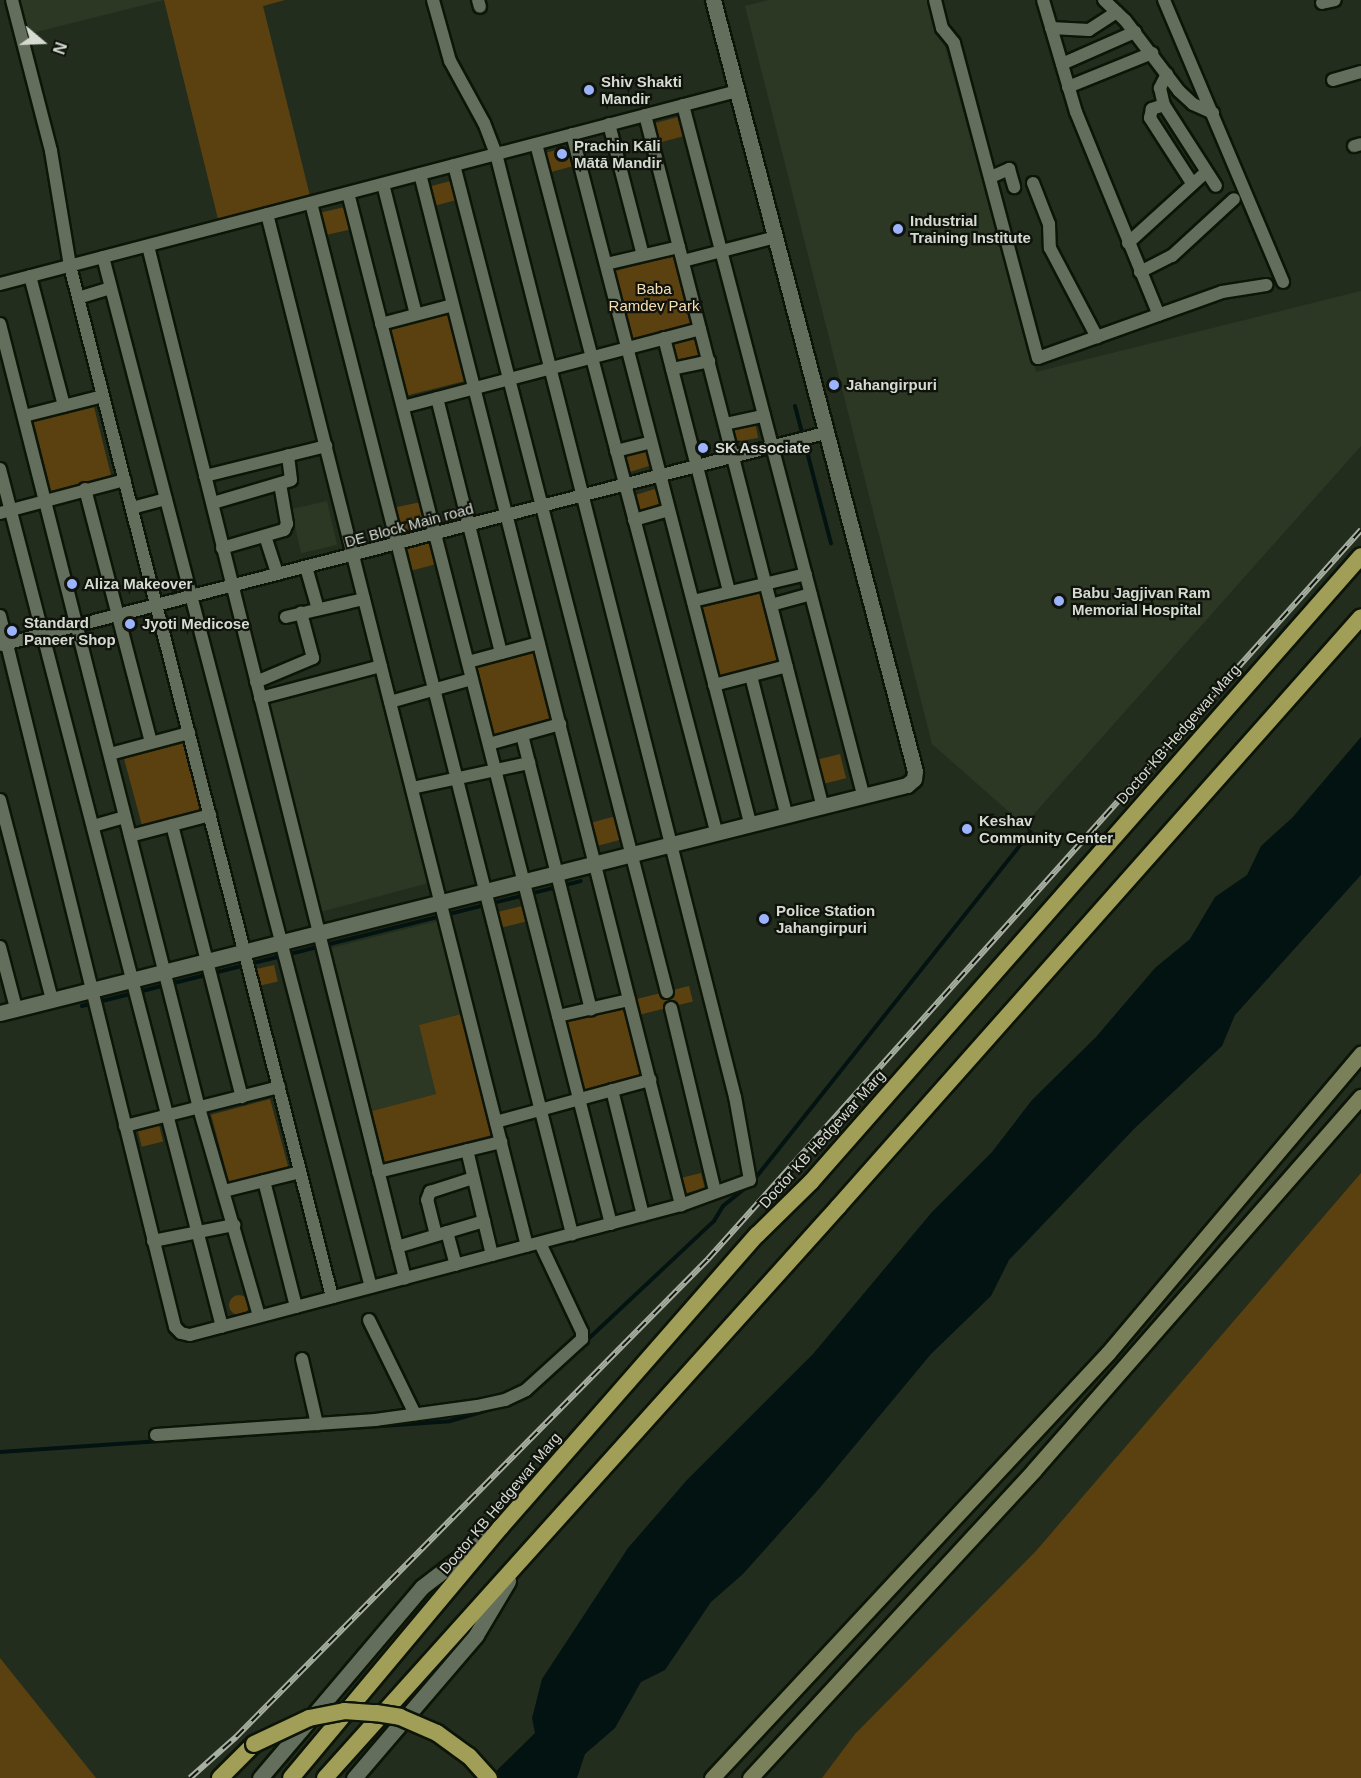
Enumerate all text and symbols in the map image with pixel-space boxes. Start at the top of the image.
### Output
north arrow [12,12,72,72]
text: N [50,40,69,56]
place label: Shiv Shakti Mandir [601,72,682,107]
marker: Shiv Shakti Mandir [582,83,596,97]
place label: Prachin Kāli Mātā Mandir [574,136,662,171]
marker: Prachin Kāli Mātā Mandir [555,147,569,161]
place label: Industrial Training Institute [910,211,1031,246]
marker: Industrial Training Institute [891,222,905,236]
park label: Baba Ramdev Park [609,279,699,314]
place label: Jahangirpuri [846,376,937,394]
marker: Jahangirpuri [827,378,841,392]
place label: SK Associate [715,439,811,457]
marker: SK Associate [696,441,710,455]
street label: DE Block Main road [343,499,475,551]
place label: Aliza Makeover [84,575,192,593]
marker: Aliza Makeover [65,577,79,591]
place label: Babu Jagjivan Ram Memorial Hospital [1072,583,1210,618]
marker: Babu Jagjivan Ram Memorial Hospital [1050,592,1068,610]
place label: Standard Paneer Shop [24,613,116,648]
place label: Jyoti Medicose [142,615,250,633]
marker: Jyoti Medicose [123,617,137,631]
marker: Standard Paneer Shop [5,624,19,638]
street label: Doctor KB Hedgewar Marg [1112,660,1244,808]
place label: Keshav Community Center [979,811,1113,846]
marker: Keshav Community Center [960,822,974,836]
place label: Police Station Jahangirpuri [776,901,875,936]
marker: Police Station Jahangirpuri [757,912,771,926]
street label: Doctor KB Hedgewar Marg [755,1066,889,1212]
street label: Doctor KB Hedgewar Marg [435,1429,565,1577]

